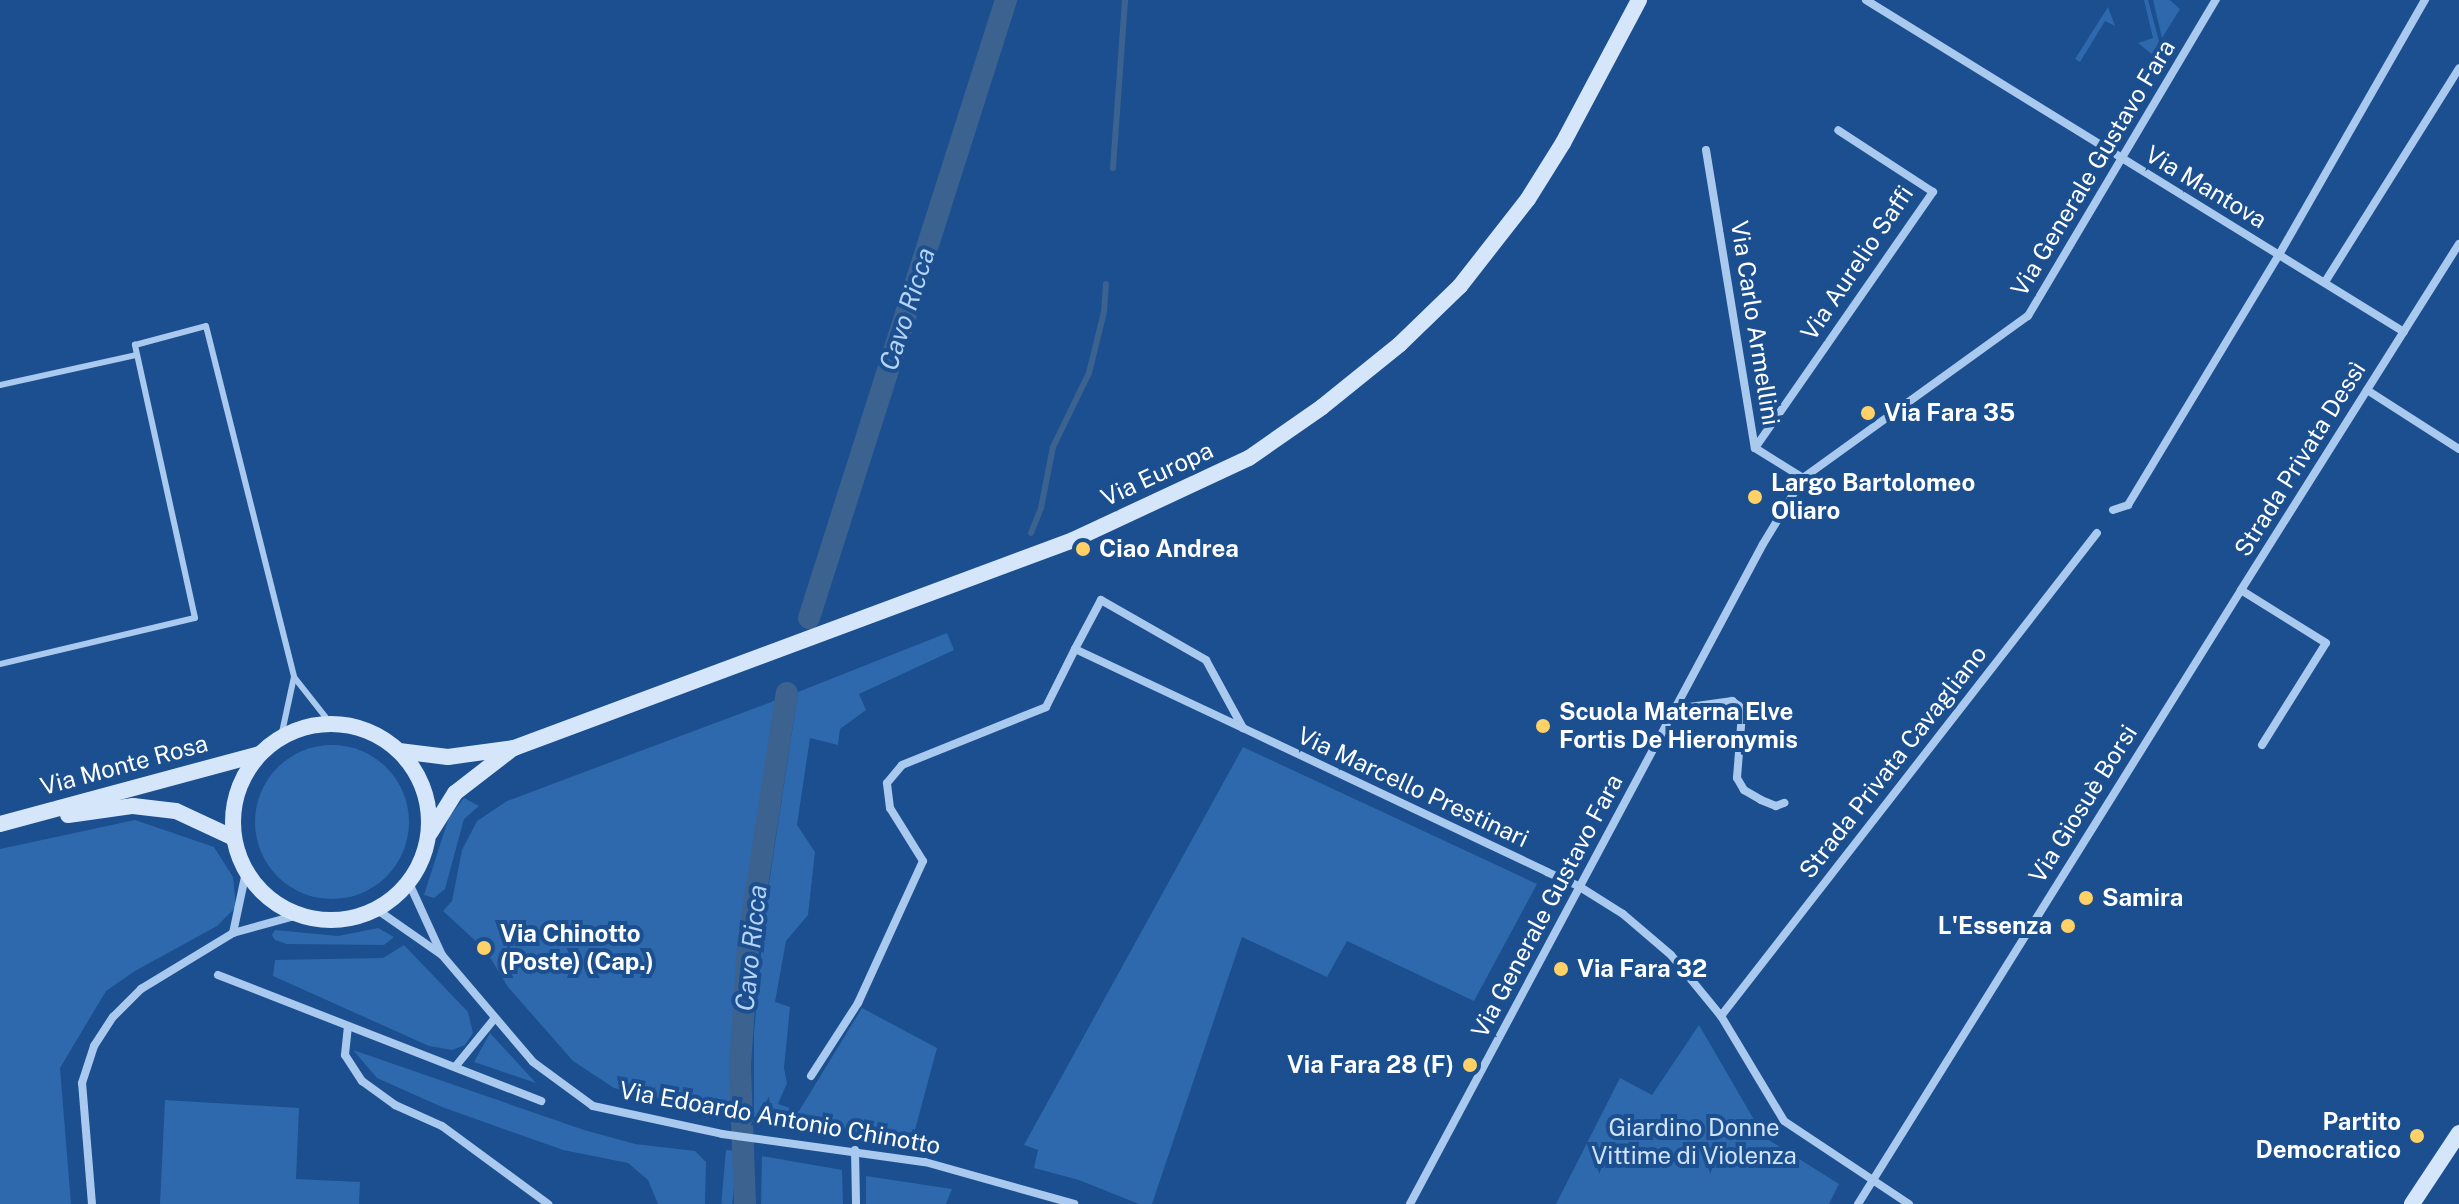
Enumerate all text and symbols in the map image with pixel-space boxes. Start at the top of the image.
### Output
street label: Via Generale Gustavo Fara [2005,34,2181,302]
street label: Via Mantova [2140,140,2272,234]
street label: Via Aurelio Saffi [1795,180,1919,346]
street label: Via Carlo Armellini [1725,219,1785,427]
water label: Cavo Ricca [873,244,941,374]
street label: Strada Privata Dessì [2228,356,2372,562]
place label: Via Fara 35 [1884,399,2015,427]
marker: Via Fara 35 [1859,404,1877,422]
street label: Via Europa [1096,436,1218,512]
place label: Largo Bartolomeo Oliaro [1771,469,1975,525]
marker: Largo Bartolomeo Oliaro [1746,488,1764,506]
place label: Ciao Andrea [1099,535,1239,563]
marker: Ciao Andrea [1074,540,1092,558]
street label: Strada Privata Cavagliano [1793,640,1993,884]
place label: Scuola Materna Elve Fortis De Hieronymis [1559,698,1798,754]
marker: Scuola Materna Elve Fortis De Hieronymis [1534,717,1552,735]
street label: Via Giosuè Borsi [2023,720,2143,888]
street label: Via Marcello Prestinari [1293,721,1533,853]
street label: Via Monte Rosa [37,729,211,801]
street label: Via Generale Gustavo Fara [1465,769,1629,1043]
water label: Cavo Ricca [729,883,773,1013]
place label: Samira [2102,884,2183,912]
marker: Samira [2077,889,2095,907]
place label: L'Essenza [1938,912,2052,940]
marker: L'Essenza [2059,917,2077,935]
place label: Via Chinotto (Poste) (Cap.) [500,920,654,976]
marker: Via Chinotto (Poste) (Cap.) [475,939,493,957]
place label: Via Fara 32 [1577,955,1707,983]
marker: Via Fara 32 [1552,960,1570,978]
place label: Via Fara 28 (F) [1287,1051,1454,1079]
marker: Via Fara 28 (F) [1461,1056,1479,1074]
street label: Via Edoardo Antonio Chinotto [617,1076,943,1160]
place label: Partito Democratico [2255,1108,2401,1164]
park label: Giardino Donne Vittime di Violenza [1591,1114,1797,1170]
marker: Partito Democratico [2408,1127,2426,1145]

